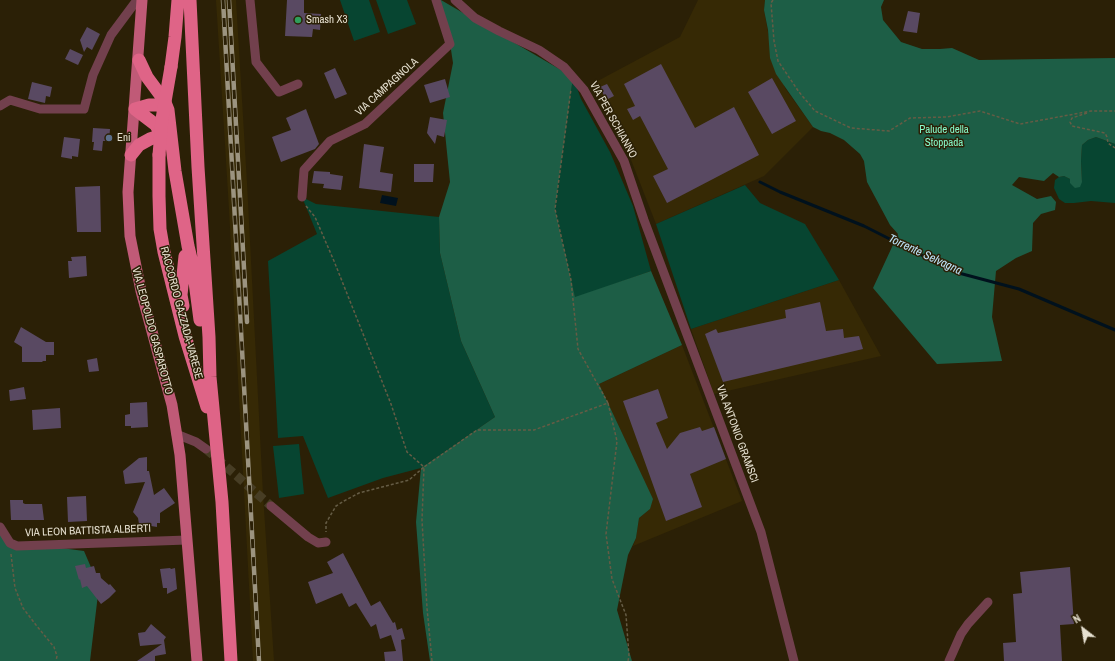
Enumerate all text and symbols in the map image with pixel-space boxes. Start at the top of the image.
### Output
place label: Smash X3 [306,13,348,27]
marker: Smash X3 [293,15,303,25]
street label: VIA CAMPAGNOLA [353,55,421,119]
street label: VIA PER SCHIANNO [586,79,640,161]
park label: Palude della Stoppada [919,123,969,149]
place label: Eni [117,131,131,145]
marker: Eni [104,133,114,143]
water label: Torrente Selvagna [886,232,964,278]
street label: RACCORDO GAZZADA-VARESE [157,245,205,381]
street label: VIA LEOPOLDO GASPAROTTO [129,266,175,396]
street label: VIA ANTONIO GRAMSCI [713,384,761,484]
street label: VIA LEON BATTISTA ALBERTI [25,522,151,540]
north arrow [1063,609,1103,649]
text: N [1070,611,1083,626]

